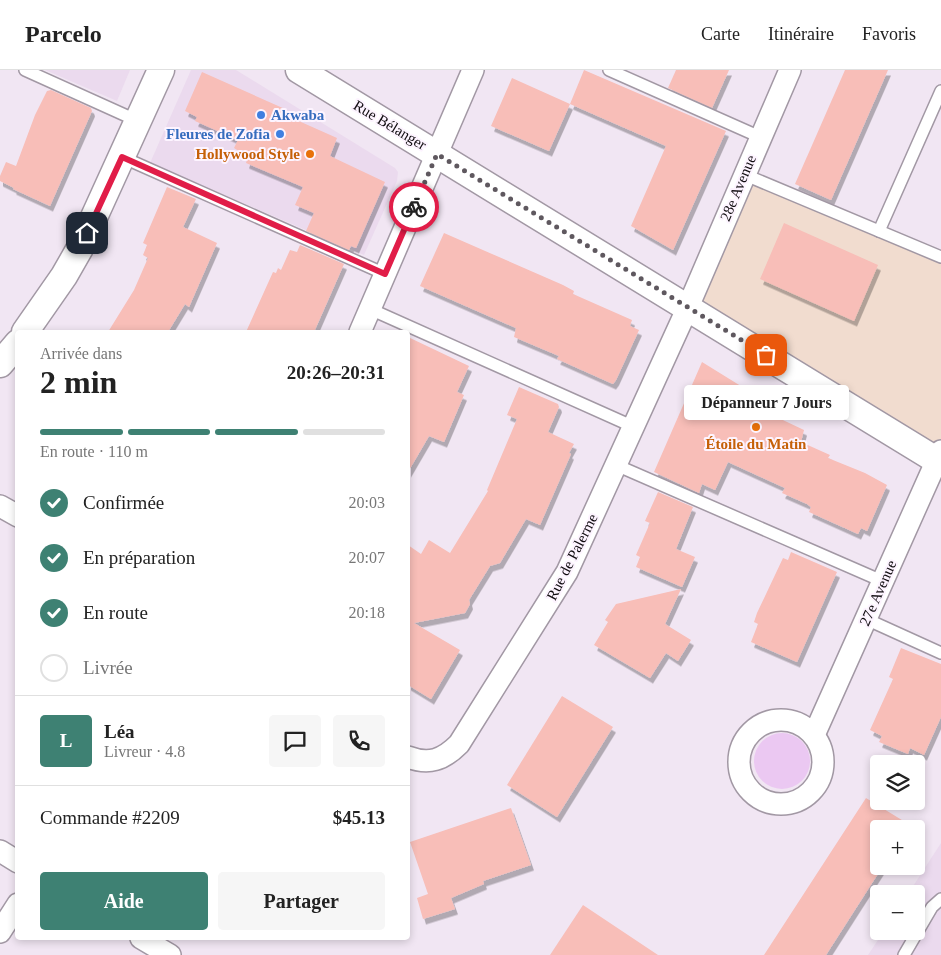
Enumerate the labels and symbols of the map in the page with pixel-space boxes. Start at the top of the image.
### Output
street label: Rue Bélanger [351,97,429,153]
place label: Akwaba [271,107,325,123]
marker: Akwaba [255,109,267,121]
place label: Fleures de Zofia [166,126,270,142]
marker: Fleures de Zofia [274,128,286,140]
place label: Hollywood Style [195,146,300,162]
marker: Hollywood Style [304,148,316,160]
street label: 28e Avenue [717,152,759,223]
courier [389,182,439,232]
pin [66,212,108,254]
pin [745,334,787,376]
callout: Dépanneur 7 Jours [684,385,848,420]
marker: Étoile du Matin [750,421,762,433]
place label: Étoile du Matin [706,436,807,452]
street label: Rue de Palerme [543,511,601,603]
street label: 27e Avenue [856,557,900,628]

